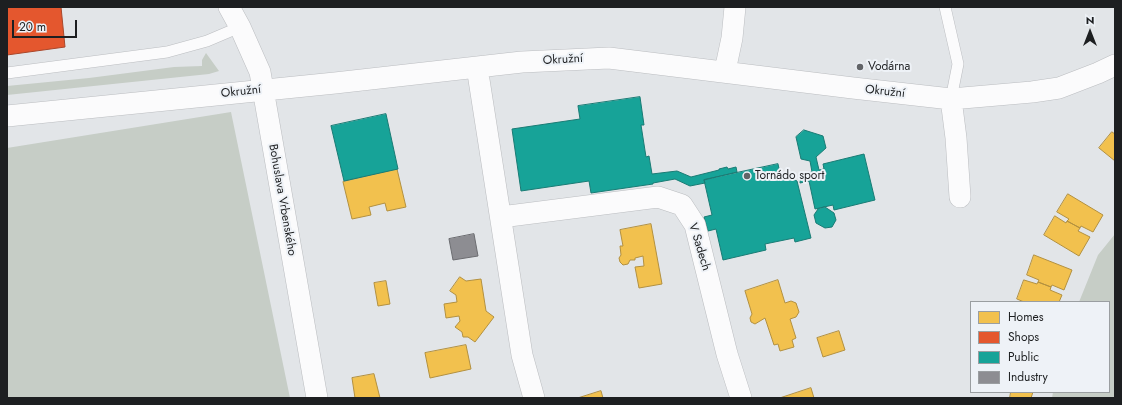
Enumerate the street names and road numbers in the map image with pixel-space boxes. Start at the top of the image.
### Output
street label: Okružní [543,52,583,68]
street label: Okružní [220,83,262,101]
street label: Okružní [864,83,906,101]
street label: Bohuslava Vrbenského [265,143,299,257]
street label: V Sadech [685,222,713,272]

